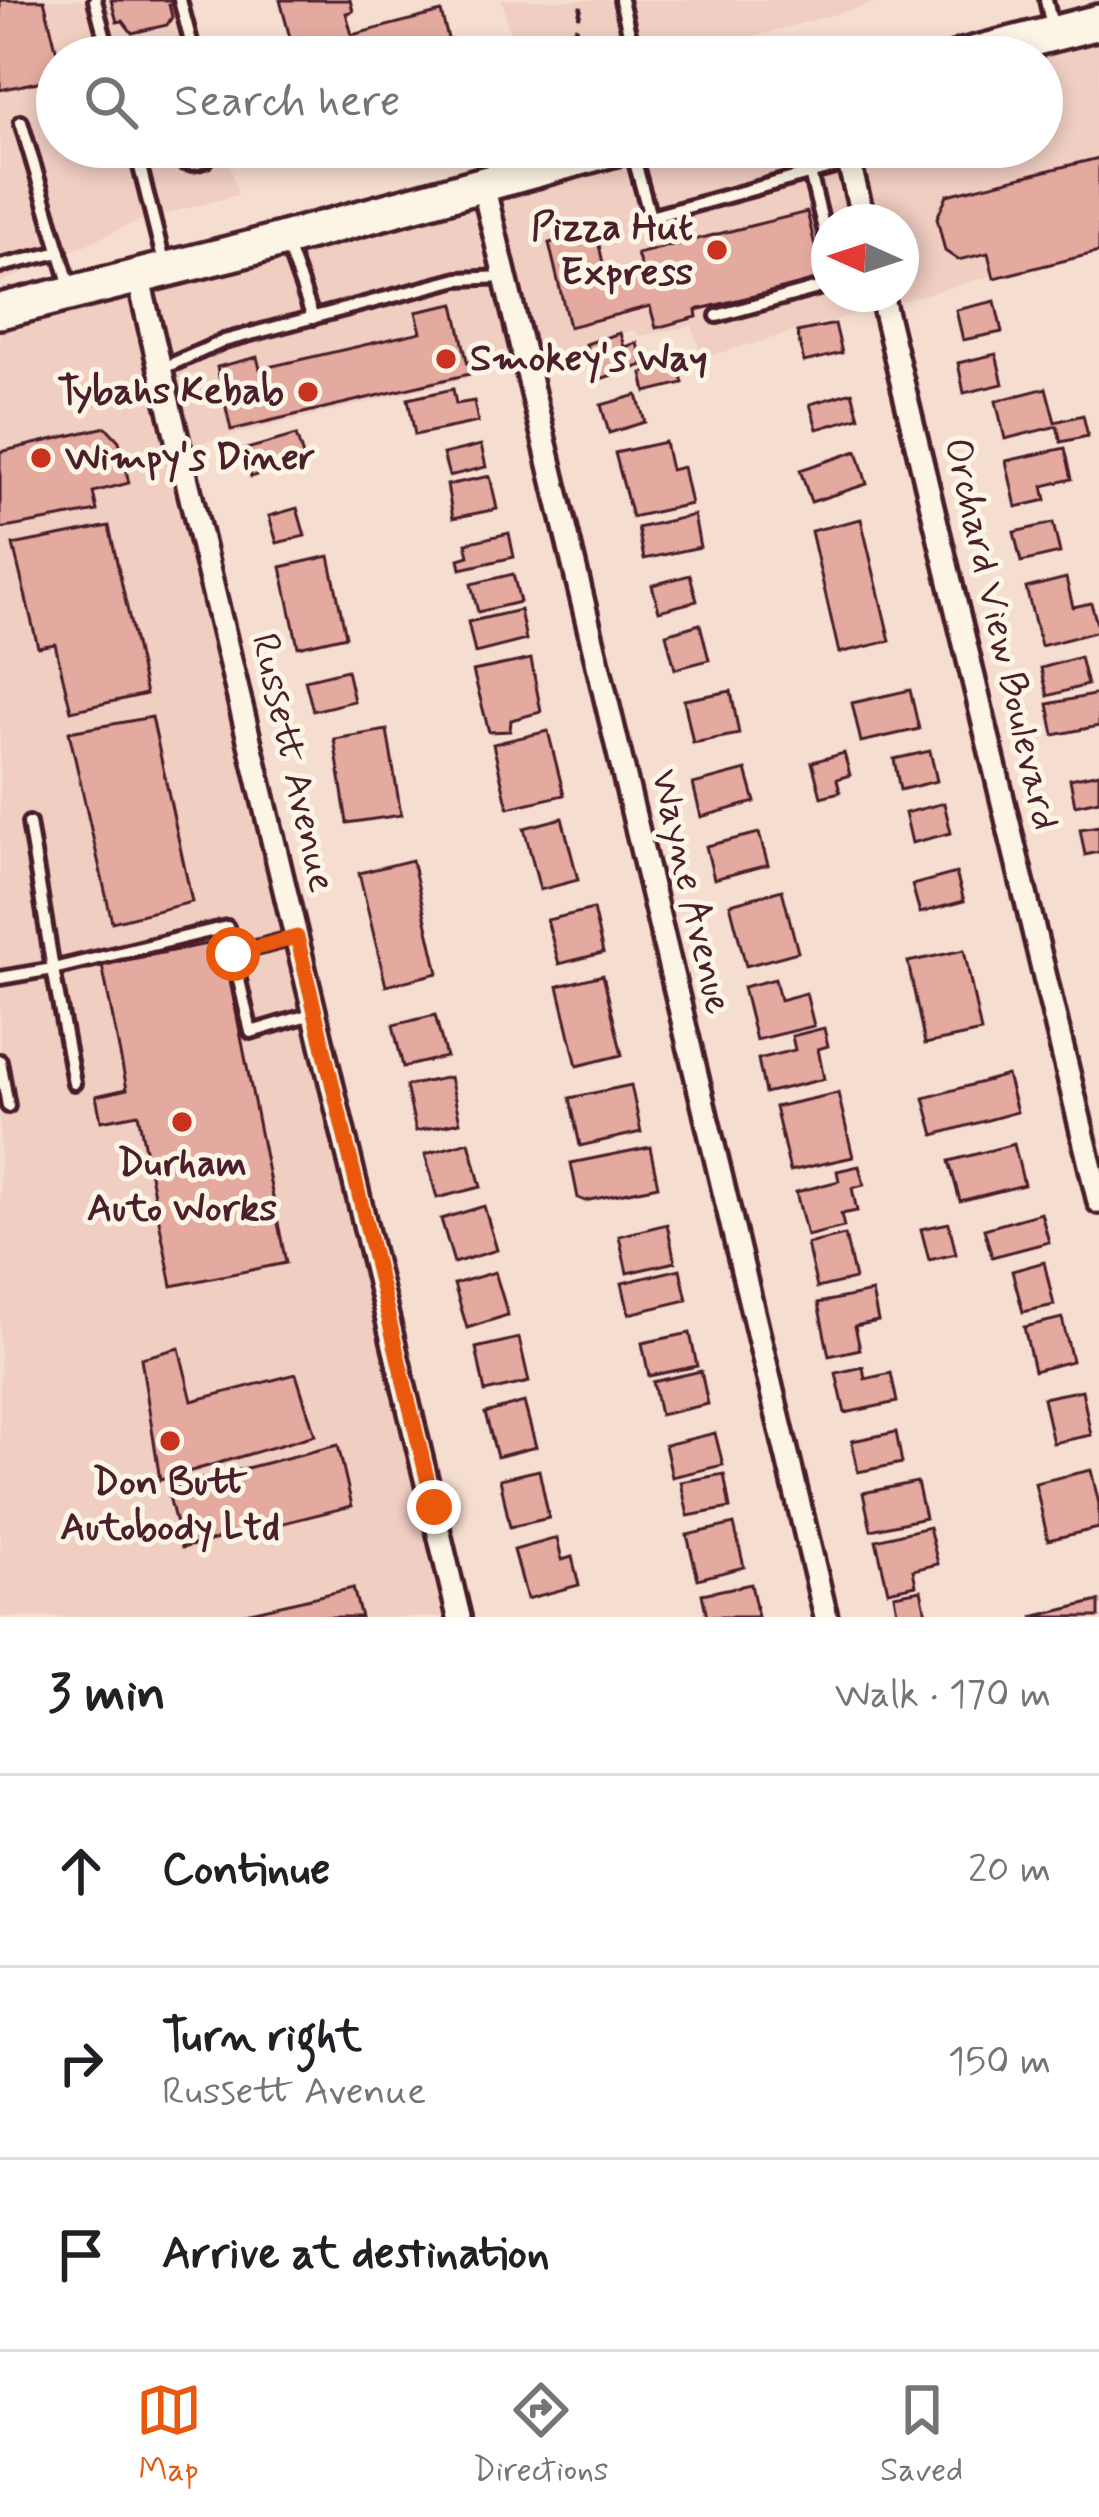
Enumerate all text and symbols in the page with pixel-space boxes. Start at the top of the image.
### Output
search box [36,36,1063,168]
icon: search [78,69,144,135]
text: Search here [174,73,401,132]
place label: Pizza Hut Express [531,203,693,299]
north arrow [811,204,919,312]
marker: Pizza Hut Express [704,237,730,263]
place label: Smokey's Way [470,334,707,385]
marker: Smokey's Way [433,346,459,372]
place label: Tybahs Kebab [57,367,284,418]
marker: Tybahs Kebab [295,379,321,405]
place label: Wimpy's Diner [65,433,315,484]
street label: Orchard View Boulevard [930,433,1070,835]
marker: Wimpy's Diner [28,445,54,471]
street label: Russett Avenue [237,629,347,897]
street label: Wayne Avenue [637,765,743,1019]
route start [206,927,260,981]
marker: Durham Auto Works [169,1109,195,1135]
place label: Durham Auto Works [87,1139,277,1235]
marker: Don Butt Autobody Ltd [157,1428,183,1454]
place label: Don Butt Autobody Ltd [60,1458,280,1554]
route end [407,1480,461,1534]
text: 3 min [48,1662,166,1728]
text: Walk · 170 m [835,1670,1051,1721]
icon: ahead [48,1838,114,1904]
text: Continue [162,1841,330,1900]
text: 20 m [968,1845,1051,1896]
text: Turn right [162,2008,362,2067]
icon: right [48,2030,114,2096]
text: 150 m [948,2037,1051,2088]
text: Russett Avenue [162,2067,426,2118]
icon: arrive [48,2222,114,2288]
text: Arrive at destination [162,2225,550,2284]
tab: Map [136,2377,202,2493]
tab: Directions [473,2377,609,2493]
tab: Saved [880,2377,963,2493]

